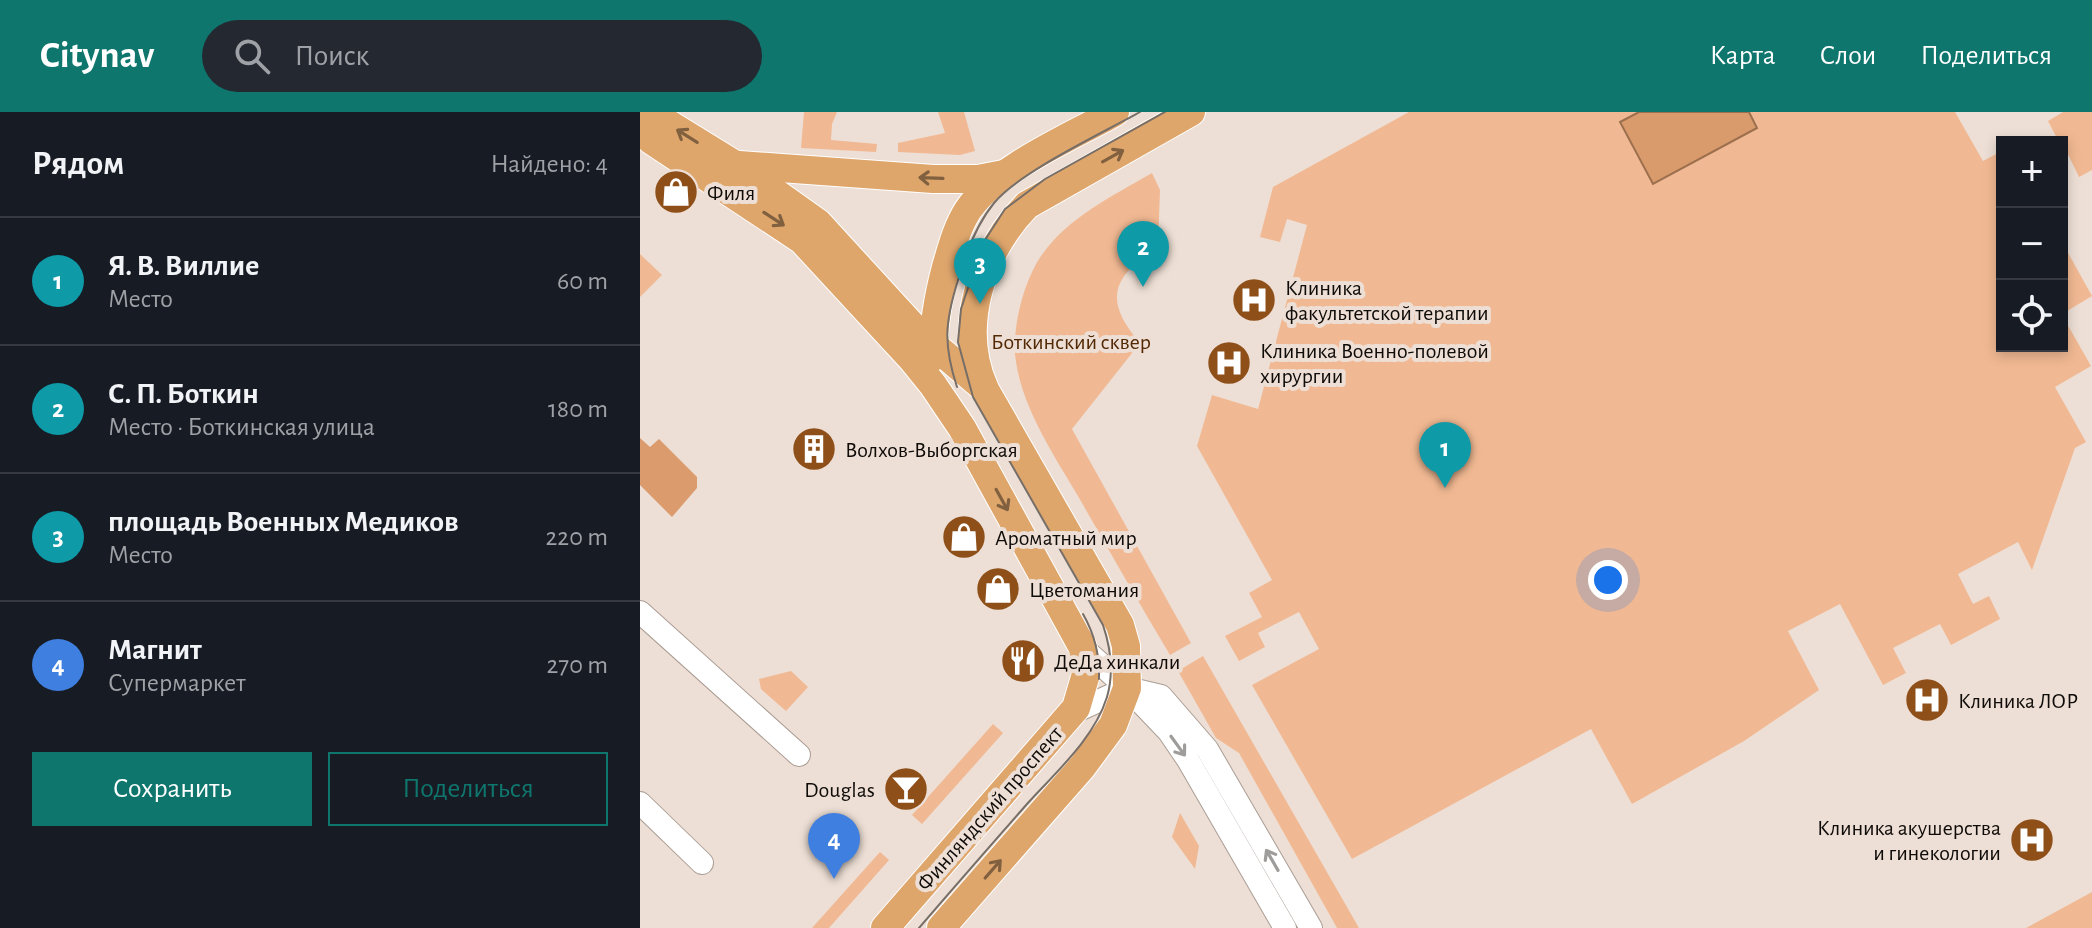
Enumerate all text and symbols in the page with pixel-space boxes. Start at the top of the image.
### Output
search box [202,20,762,92]
icon: search [230,34,274,78]
text: Citynav [40,37,154,75]
text: Поиск [294,41,369,71]
text: Карта [1710,42,1776,70]
text: Слои [1820,42,1876,70]
text: Поделиться [1920,42,2052,70]
one-way arrow [676,127,699,143]
map controls [1996,136,2068,352]
button: + [1996,136,2068,208]
text: Рядом [32,147,124,181]
one-way arrow [1101,148,1124,164]
text: Найдено: 4 [490,151,608,177]
shop icon: Филя [652,168,700,216]
one-way arrow [918,171,945,186]
place label: Филя [707,182,755,204]
button: − [1996,208,2068,280]
one-way arrow [762,212,785,228]
pin: 2 [1117,221,1169,287]
pin: 3 [954,238,1006,304]
text: Я. В. Виллие [108,251,259,281]
text: 1 [53,268,63,294]
text: 60 m [557,268,608,294]
hospital icon: Клиника факультетской терапии [1230,276,1278,324]
place label: Клиника факультетской терапии [1285,277,1489,324]
button: locate [1996,280,2068,352]
text: Место [108,286,173,312]
park label: Боткинский сквер [991,331,1151,353]
hospital icon: Клиника Военно-полевой хирургии [1205,339,1253,387]
place label: Клиника Военно-полевой хирургии [1260,340,1489,387]
text: С. П. Боткин [108,379,259,409]
text: 2 [52,396,64,422]
text: 180 m [548,396,608,422]
text: Место · Боткинская улица [108,414,375,440]
pin: 1 [1419,422,1471,488]
building icon: Волхов-Выборгская [790,425,838,473]
place label: Волхов-Выборгская [845,439,1018,461]
one-way arrow [995,487,1011,511]
text: площадь Военных Медиков [108,507,459,537]
shop icon: Ароматный мир [940,513,988,561]
text: 3 [52,524,64,550]
text: 220 m [546,524,608,550]
place label: Ароматный мир [995,527,1137,549]
text: Место [108,542,173,568]
your location [1588,560,1628,600]
shop icon: Цветомания [974,565,1022,613]
place label: Цветомания [1029,579,1139,601]
text: Магнит [108,635,202,665]
restaurant icon: ДеДа хинкали [999,637,1047,685]
place label: ДеДа хинкали [1054,651,1180,673]
text: 4 [51,652,65,678]
text: 270 m [547,652,608,678]
text: Супермаркет [108,670,246,696]
hospital icon: Клиника ЛОР [1903,676,1951,724]
place label: Клиника ЛОР [1958,690,2078,712]
street label: Финляндский проспект [913,722,1068,895]
one-way arrow [1170,735,1187,756]
button: Сохранить [32,752,312,826]
button: Поделиться [328,752,608,826]
bar icon: Douglas [882,765,930,813]
place label: Douglas [804,779,875,801]
pin: 4 [808,813,860,879]
hospital icon: Клиника акушерства и гинекологии [2008,816,2056,864]
place label: Клиника акушерства и гинекологии [1817,817,2001,864]
one-way arrow [1264,849,1279,873]
one-way arrow [983,860,1001,880]

